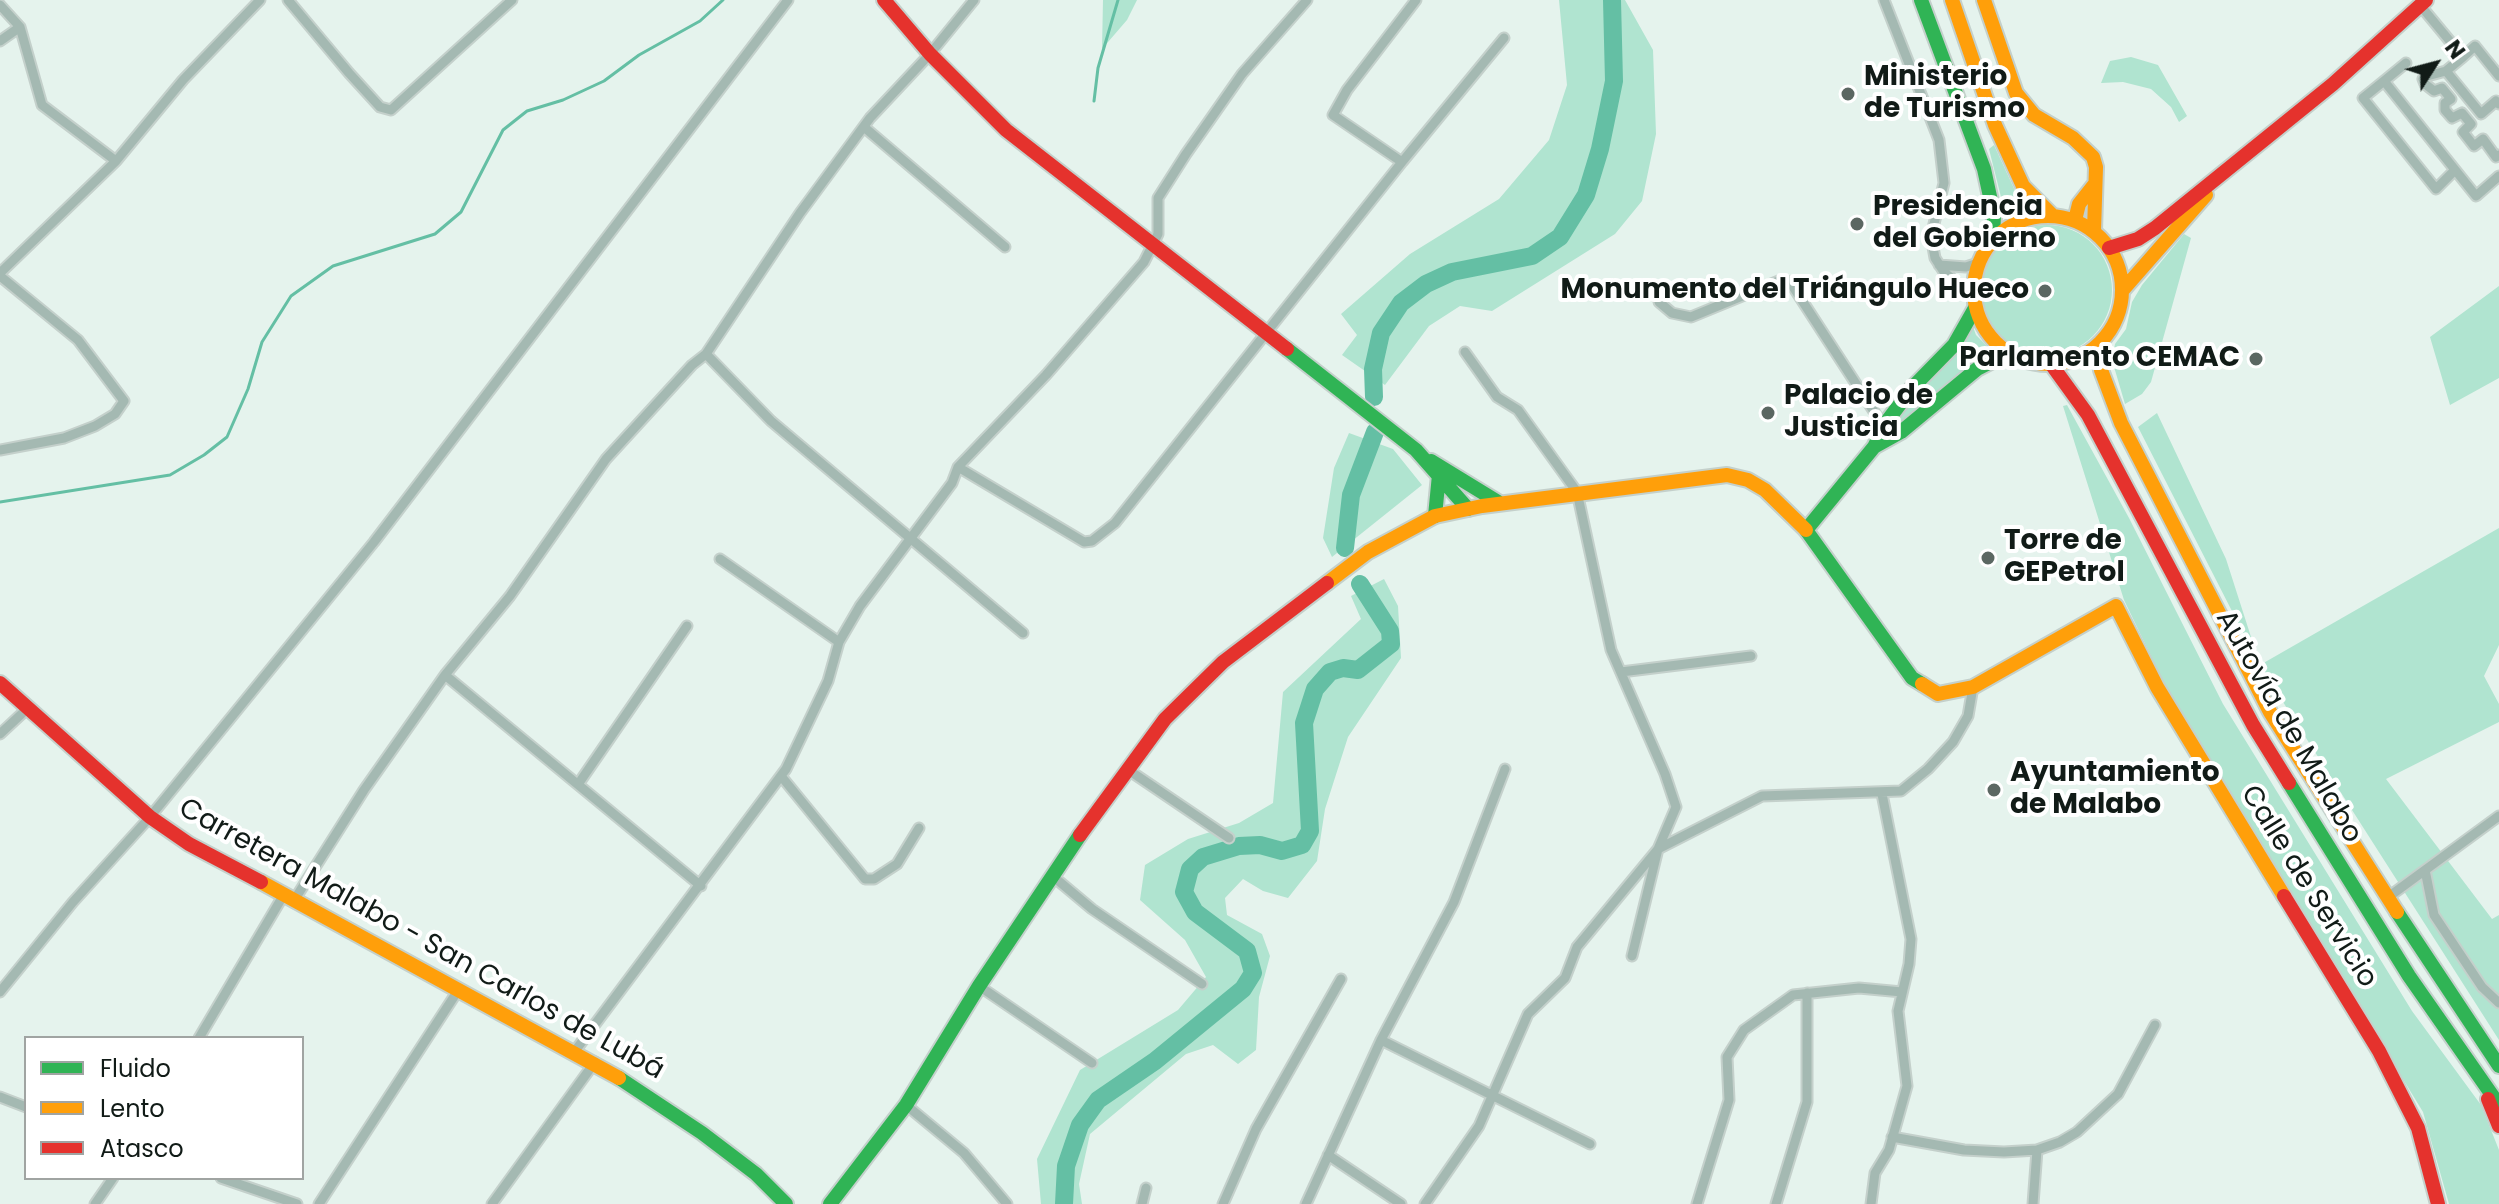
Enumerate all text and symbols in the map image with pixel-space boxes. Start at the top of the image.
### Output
north arrow [2395,24,2475,104]
text: N [2437,34,2472,65]
place label: Ministerio de Turismo [1864,61,2025,127]
marker: Ministerio de Turismo [1839,85,1857,103]
place label: Presidencia del Gobierno [1873,191,2056,257]
marker: Presidencia del Gobierno [1848,215,1866,233]
place label: Monumento del Triángulo Hueco [1560,274,2029,308]
marker: Monumento del Triángulo Hueco [2036,282,2054,300]
place label: Parlamento CEMAC [1959,342,2240,376]
marker: Parlamento CEMAC [2247,350,2265,368]
place label: Palacio de Justicia [1784,380,1933,446]
marker: Palacio de Justicia [1759,404,1777,422]
place label: Torre de GEPetrol [2004,525,2125,591]
marker: Torre de GEPetrol [1979,549,1997,567]
street label: Autovía de Malabo [2208,605,2368,849]
place label: Ayuntamiento de Malabo [2010,757,2220,823]
street label: Calle de Servicio [2232,780,2384,994]
marker: Ayuntamiento de Malabo [1985,781,2003,799]
street label: Carretera Malabo - San Carlos de Lubá [173,792,669,1088]
legend [24,1036,304,1180]
text: Fluido [100,1052,171,1085]
text: Lento [100,1092,165,1125]
text: Atasco [100,1132,184,1165]

